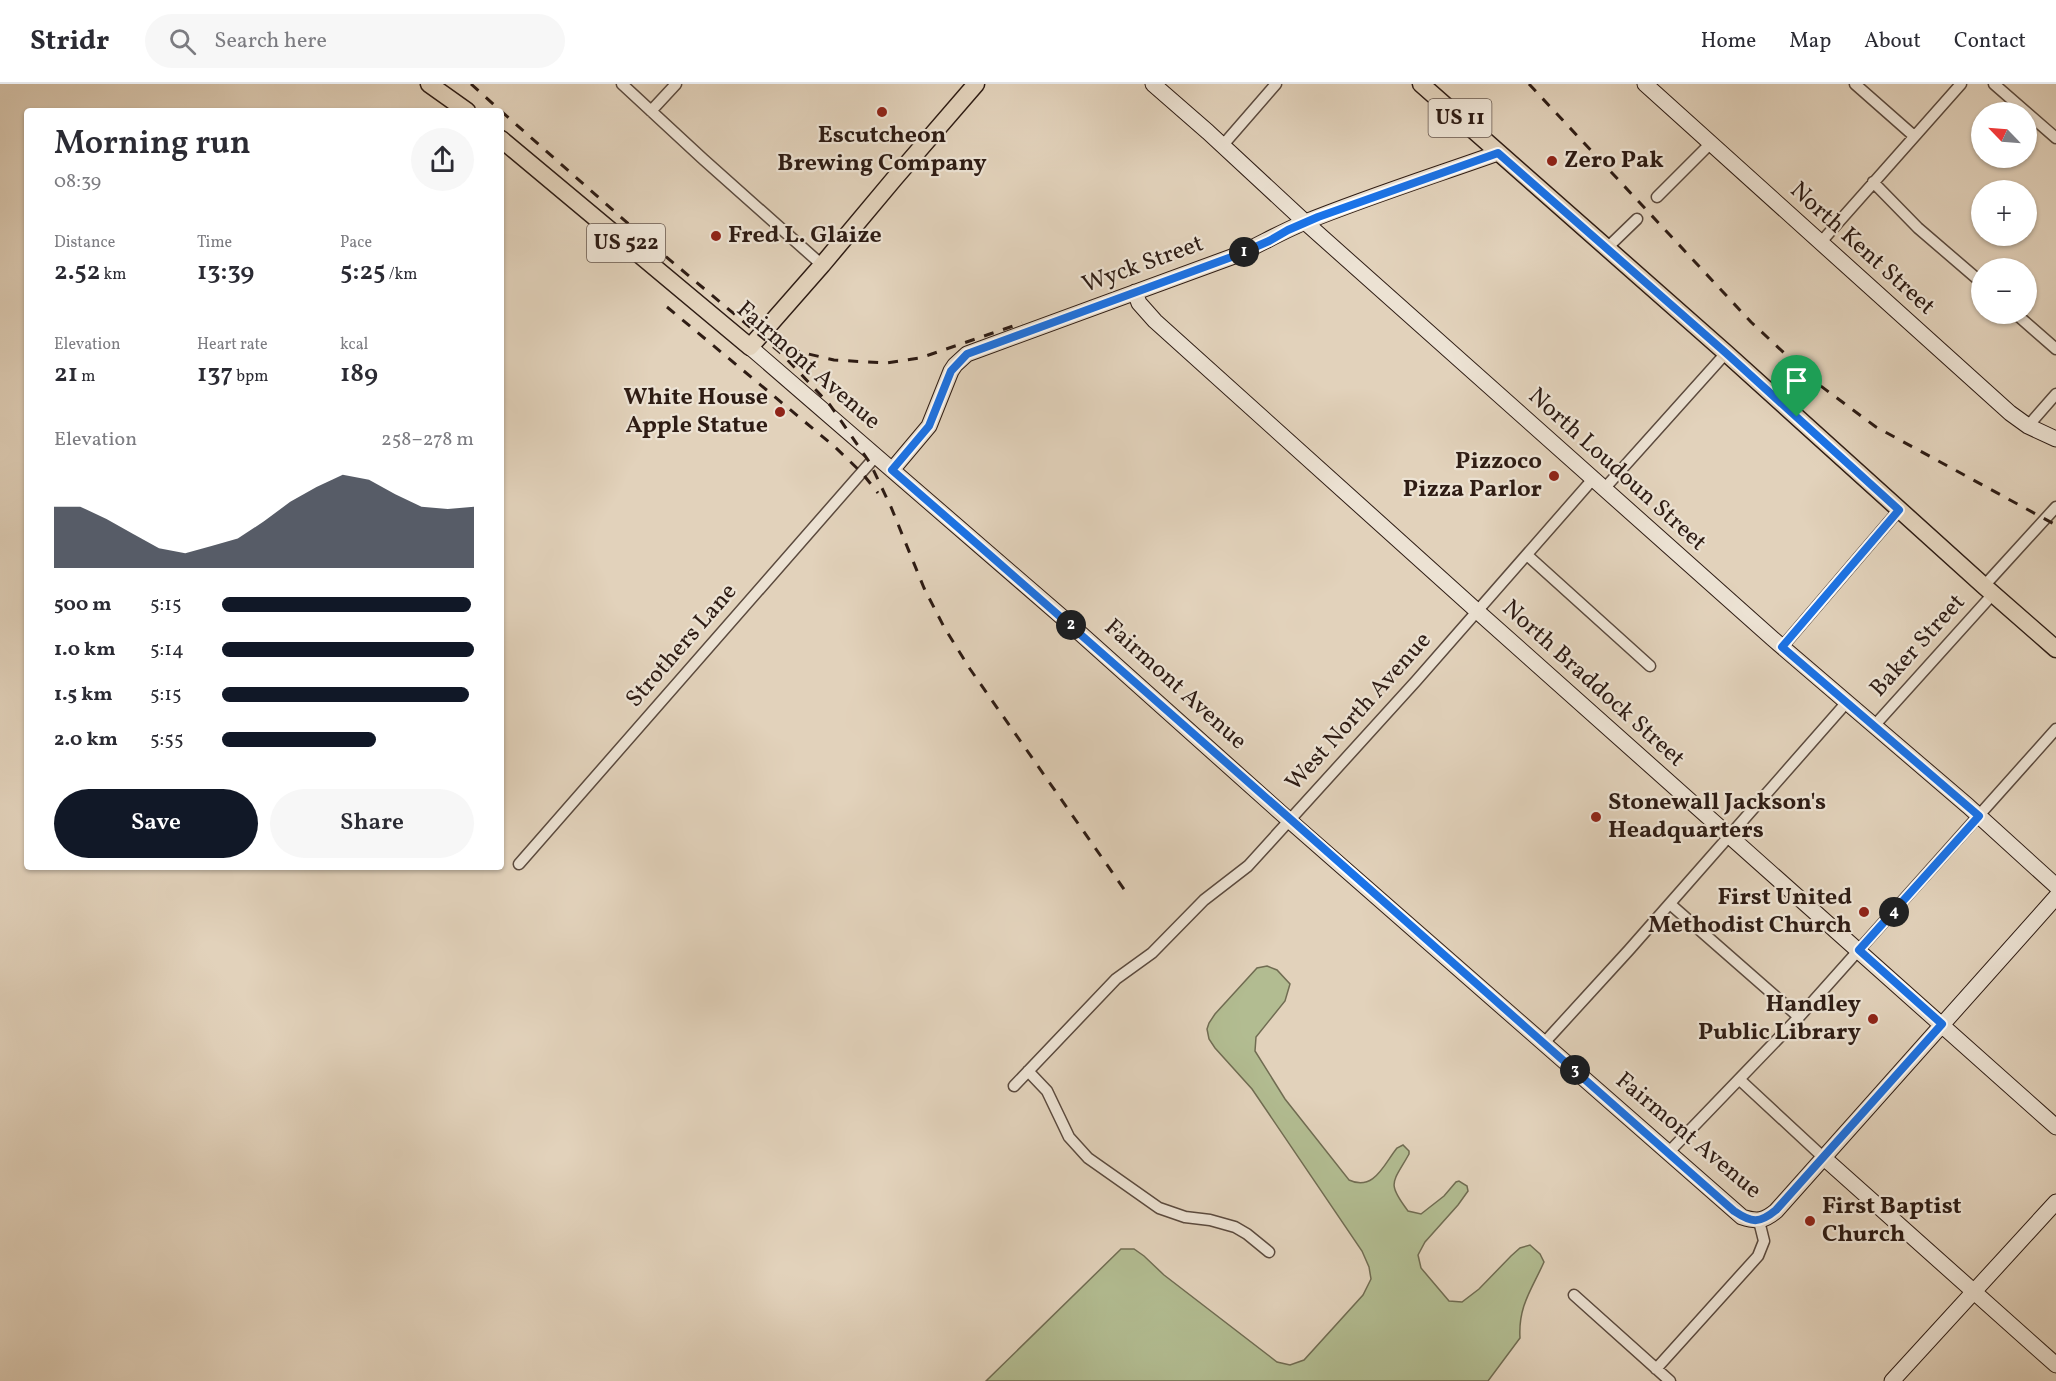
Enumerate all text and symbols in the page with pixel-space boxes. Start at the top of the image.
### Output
search box [145,14,565,68]
text: Stridr [30,22,109,61]
icon: search [166,25,199,58]
text: Search here [214,26,327,57]
text: Home [1701,27,1756,56]
text: Map [1789,27,1831,56]
text: About [1864,27,1921,56]
text: Contact [1954,27,2026,56]
road number: US 11 [1428,99,1492,137]
north arrow [1971,102,2037,168]
map controls [1971,102,2037,324]
marker: Escutcheon Brewing Company [875,105,889,119]
place label: Escutcheon Brewing Company [777,119,987,181]
text: Morning run [54,122,251,168]
button: share [411,128,474,191]
place label: Zero Pak [1564,144,1664,178]
marker: Zero Pak [1545,154,1559,168]
text: 08:39 [54,168,101,196]
street label: North Kent Street [1782,174,1942,324]
button: + [1971,180,2037,246]
place label: Fred L. Glaize [728,219,882,253]
road number: US 522 [587,224,665,262]
street label: Wyck Street [1078,227,1208,303]
marker: Fred L. Glaize [709,229,723,243]
text: Distance [54,232,115,254]
text: Time [197,232,232,254]
text: Pace [340,232,372,254]
pin: 1 [1229,237,1259,267]
text: 1 [1241,241,1247,263]
text: 2.52 [54,254,100,290]
text: 13:39 [197,254,254,290]
text: 5:25 [340,254,386,290]
button: − [1971,258,2037,324]
text: km [100,264,127,286]
text: /km [386,264,418,286]
street label: Fairmont Avenue [728,294,888,438]
text: Elevation [54,334,121,356]
text: Heart rate [197,334,268,356]
text: kcal [340,334,368,356]
pin [1771,355,1822,417]
text: 21 [54,356,78,392]
text: 137 [197,356,233,392]
text: 189 [340,356,378,392]
icon: arrive [1780,364,1813,397]
text: m [78,366,95,388]
text: bpm [233,366,268,388]
street label: North Loudoun Street [1520,380,1714,560]
place label: White House Apple Statue [623,381,768,443]
marker: White House Apple Statue [773,405,787,419]
text: Elevation [54,426,137,454]
text: 258–278 m [381,426,474,454]
place label: Pizzoco Pizza Parlor [1403,445,1542,507]
marker: Pizzoco Pizza Parlor [1547,469,1561,483]
street label: Strothers Lane [618,576,746,716]
street label: Baker Street [1862,587,1974,705]
text: 500 m [54,591,112,619]
text: 5:15 [150,591,182,619]
street label: North Braddock Street [1494,592,1692,776]
pin: 2 [1056,610,1086,640]
street label: Fairmont Avenue [1096,612,1254,758]
text: 2 [1067,614,1075,636]
street label: West North Avenue [1278,625,1440,799]
text: 1.0 km [54,636,116,664]
text: 5:14 [150,636,184,664]
text: 1.5 km [54,681,113,709]
text: 5:15 [150,681,182,709]
text: 2.0 km [54,726,118,754]
text: 5:55 [150,726,184,754]
place label: Stonewall Jackson's Headquarters [1608,786,1826,848]
button: Save [54,789,258,858]
button: Share [270,789,474,858]
marker: Stonewall Jackson's Headquarters [1589,810,1603,824]
place label: First United Methodist Church [1648,881,1852,943]
pin: 4 [1879,897,1909,927]
text: 4 [1889,901,1899,923]
marker: First United Methodist Church [1857,905,1871,919]
place label: Handley Public Library [1698,988,1862,1050]
marker: Handley Public Library [1866,1012,1880,1026]
pin: 3 [1560,1055,1590,1085]
text: 3 [1571,1059,1579,1081]
street label: Fairmont Avenue [1608,1065,1768,1207]
place label: First Baptist Church [1822,1190,1962,1252]
marker: First Baptist Church [1803,1214,1817,1228]

